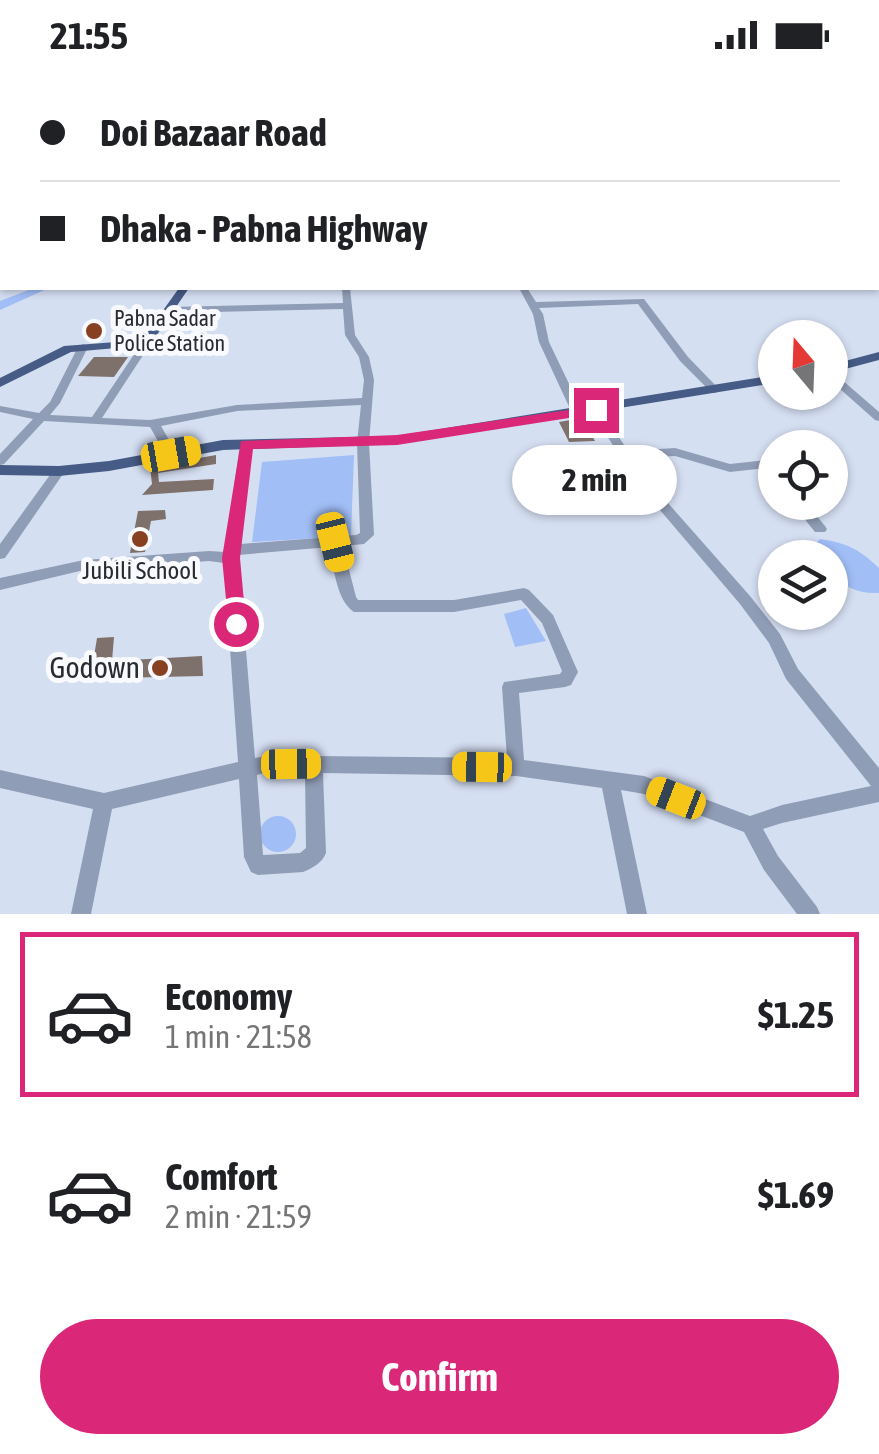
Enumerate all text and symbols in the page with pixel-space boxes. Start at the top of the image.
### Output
text: 21:55 [50,14,128,57]
text: Doi Bazaar Road [100,111,327,154]
text: Dhaka - Pabna Highway [100,207,428,250]
place label: Pabna Sadar Police Station [114,305,225,356]
marker: Pabna Sadar Police Station [83,320,105,342]
north arrow [758,320,848,410]
map controls [758,320,848,630]
route end [574,388,619,433]
button: locate [758,430,848,520]
car [139,434,203,474]
callout: 2 min [514,445,678,515]
text: 2 min [562,461,627,498]
car [313,509,357,575]
marker: Jubili School [129,528,151,550]
button: layers [758,540,848,630]
place label: Jubili School [82,556,198,584]
route start [214,602,259,647]
place label: Godown [50,650,140,684]
marker: Godown [149,657,171,679]
car [261,748,321,780]
car [452,751,512,783]
car [643,773,709,823]
icon: car [45,970,135,1060]
text: Economy [165,975,292,1018]
text: $1.25 [758,993,834,1036]
text: 1 min · 21:58 [165,1018,312,1055]
icon: car [45,1150,135,1240]
text: Comfort [165,1155,277,1198]
text: $1.69 [758,1173,834,1216]
text: 2 min · 21:59 [165,1198,312,1235]
button: Confirm [40,1319,839,1434]

